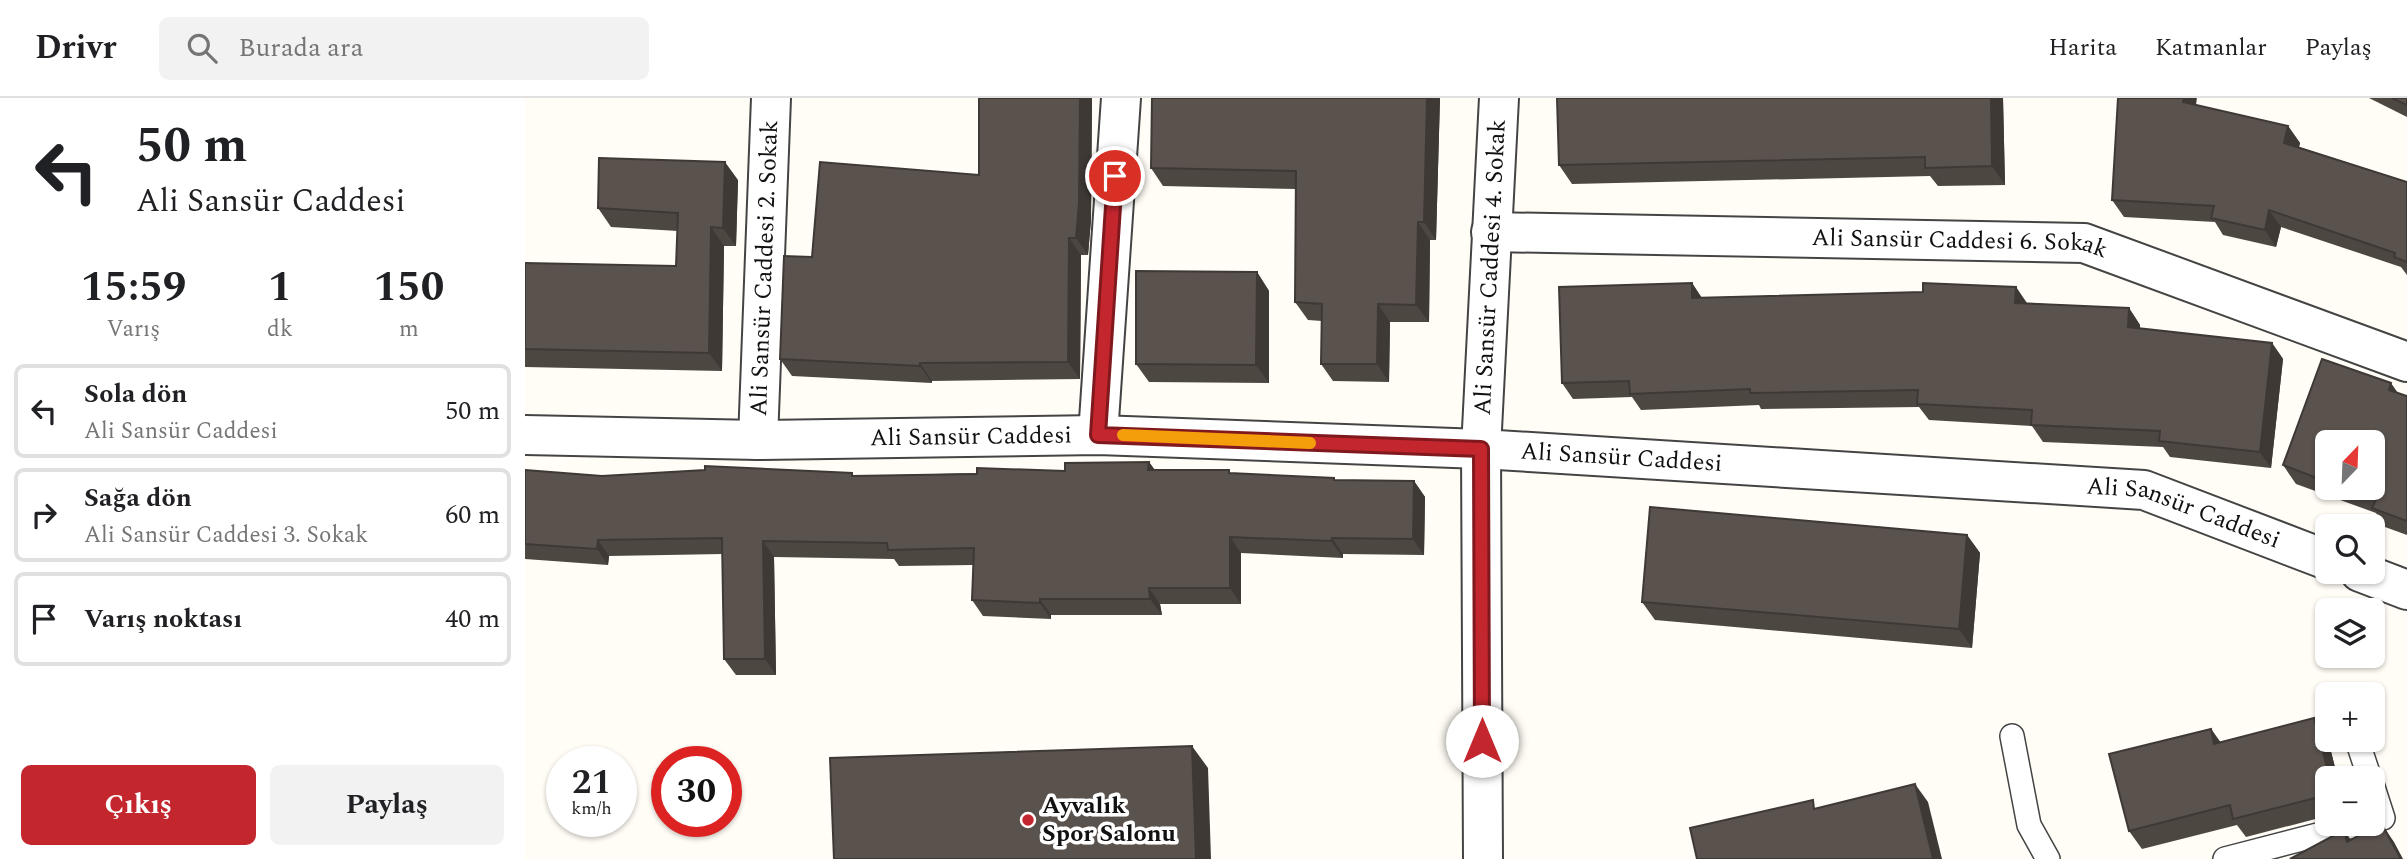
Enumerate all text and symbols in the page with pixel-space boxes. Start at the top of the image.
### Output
search box [159,17,649,80]
text: Drivr [35,23,117,73]
text: Burada ara [239,28,363,68]
icon: search [183,29,221,67]
text: Harita [2049,30,2117,66]
text: Katmanlar [2155,30,2267,66]
text: Paylaş [2305,30,2372,66]
text: 50 m [136,109,247,184]
street label: Ali Sansür Caddesi 4. Sokak [1465,118,1516,416]
street label: Ali Sansür Caddesi 2. Sokak [741,119,788,417]
icon: left [21,126,112,217]
pin [1085,146,1145,206]
icon: arrive [1096,157,1134,195]
text: Ali Sansür Caddesi [136,177,405,226]
street label: Ali Sansür Caddesi 6. Sokak [1811,220,2113,268]
text: 15:59 [81,256,186,319]
text: 1 [268,256,292,319]
text: 150 [374,256,444,319]
text: Varış [107,312,160,347]
text: dk [267,312,293,347]
text: m [399,312,419,347]
text: Sola dön [84,374,187,414]
text: 50 m [445,391,500,431]
icon: left [25,392,63,430]
text: Ali Sansür Caddesi [84,414,278,449]
street label: Ali Sansür Caddesi [870,417,1072,456]
north arrow [2315,430,2385,500]
map controls [2315,430,2385,836]
street label: Ali Sansür Caddesi [1519,433,1723,482]
street label: Ali Sansür Caddesi [2085,468,2285,558]
text: Sağa dön [84,478,192,518]
text: 60 m [445,495,500,535]
icon: right [25,496,63,534]
button: search [2315,514,2385,584]
text: Ali Sansür Caddesi 3. Sokak [84,518,368,553]
button: layers [2315,598,2385,668]
text: Varış noktası [84,599,242,639]
text: 40 m [445,599,500,639]
icon: arrive [25,600,63,638]
button: + [2315,682,2385,752]
position arrow [1445,704,1519,778]
speed limit sign: 30 [651,746,742,837]
text: 21 [572,756,611,809]
button: Çıkış [21,765,256,845]
button: Paylaş [270,765,504,845]
button: − [2315,766,2385,836]
place label: Ayvalık Spor Salonu [1042,788,1176,852]
text: km/h [571,795,612,822]
marker: Ayvalık Spor Salonu [1020,812,1036,828]

